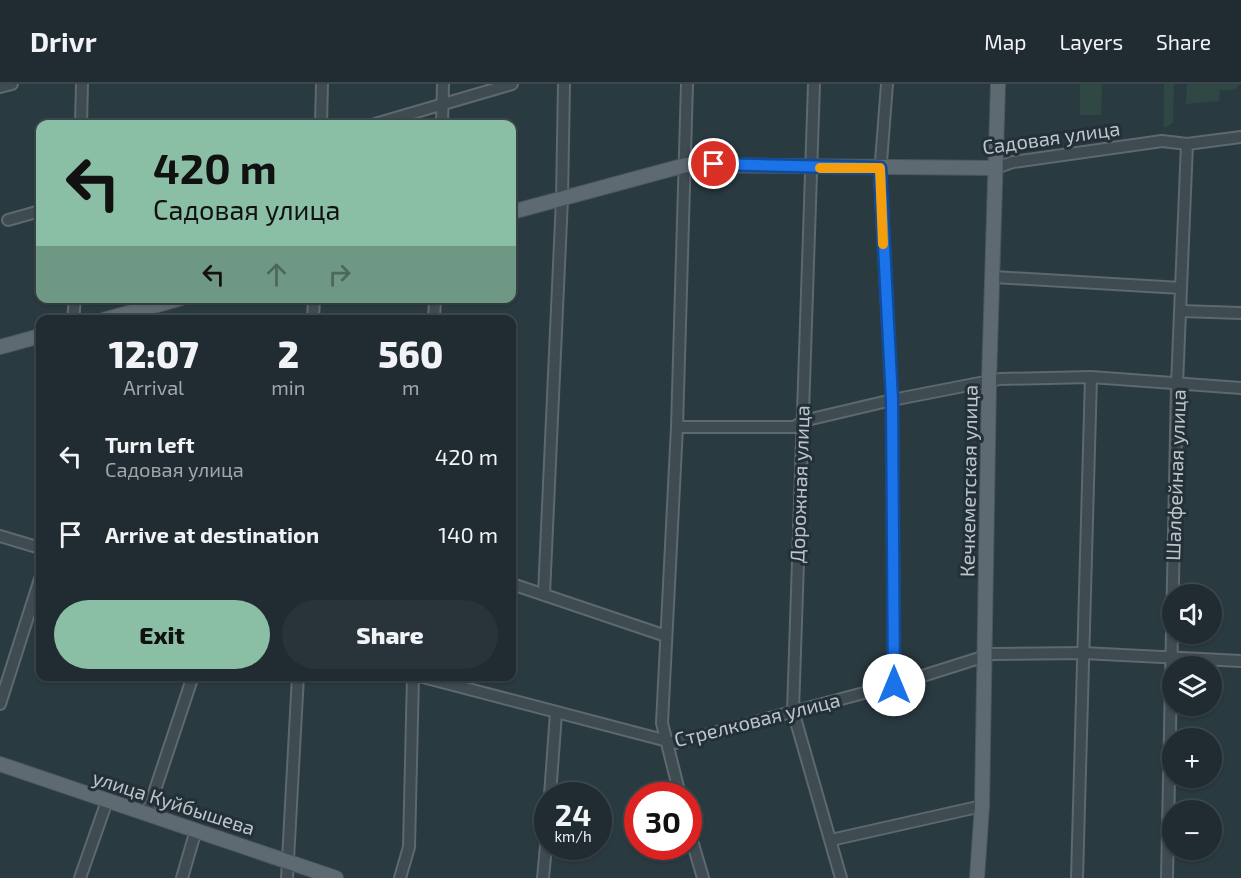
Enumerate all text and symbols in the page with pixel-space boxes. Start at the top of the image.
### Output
text: Drivr [30,24,97,58]
text: Map [984,29,1026,54]
text: Layers [1059,29,1123,54]
text: Share [1156,29,1211,54]
street label: Садовая улица [981,115,1122,160]
pin [688,138,739,189]
text: 420 m [153,142,277,192]
icon: left [54,144,132,222]
icon: arrive [697,147,730,180]
text: Садовая улица [153,193,340,225]
icon: left [197,258,230,291]
icon: ahead [260,258,293,291]
icon: right [323,258,356,291]
text: 12:07 [109,332,198,375]
text: 2 [278,332,299,375]
text: 560 [378,332,443,375]
text: Arrival [123,375,184,399]
text: min [271,375,305,399]
text: m [402,375,419,399]
street label: Кечкеметская улица [954,385,983,577]
street label: Шалфейная улица [1160,389,1191,561]
street label: Дорожная улица [784,405,815,563]
text: Turn left [105,431,194,457]
icon: left [54,440,87,473]
text: 420 m [435,443,498,469]
text: Садовая улица [105,457,244,481]
icon: arrive [54,518,87,551]
text: Arrive at destination [105,521,319,547]
text: 140 m [438,521,498,547]
map controls [1162,584,1222,860]
button: sound [1162,584,1222,644]
button: Exit [54,600,270,669]
button: Share [282,600,498,669]
position arrow [862,653,926,717]
button: layers [1162,656,1222,716]
street label: Стрелковая улица [671,687,843,752]
button: + [1162,728,1222,788]
street label: улица Куйбышева [89,764,258,841]
speed limit sign: 30 [624,782,702,860]
text: 24 [555,796,591,832]
button: − [1162,800,1222,860]
text: km/h [554,827,592,845]

